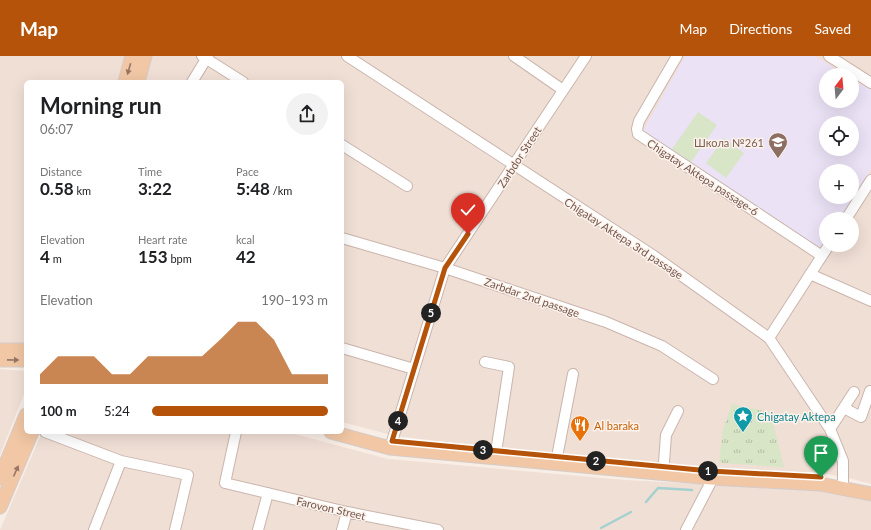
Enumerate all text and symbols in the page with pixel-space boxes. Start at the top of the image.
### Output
text: Map [20,17,58,40]
text: Map [680,20,707,37]
text: Directions [729,20,792,37]
text: Saved [814,20,851,37]
one-way arrow [126,63,132,75]
north arrow [819,68,859,108]
map controls [819,68,859,252]
text: Morning run [40,92,162,119]
button: share [286,93,328,135]
button: locate [819,116,859,156]
text: 06:07 [40,121,73,137]
street label: Zarbdor Street [494,124,544,190]
school or university icon: Школа №261 [767,131,789,159]
street label: Chigatay Aktepa passage-6 [645,136,761,218]
place label: Школа №261 [694,136,764,149]
button: + [819,164,859,204]
text: Distance [40,165,82,178]
text: Time [138,165,162,178]
text: Pace [236,165,259,178]
text: 0.58 [40,178,74,199]
text: 3:22 [138,178,172,199]
text: 5:48 [236,178,270,199]
text: km [74,184,91,197]
text: /km [270,184,292,197]
pin [451,193,485,234]
street label: Chigatay Aktepa 3rd passage [562,195,686,281]
icon: check [457,199,479,221]
button: − [819,212,859,252]
text: Elevation [40,233,85,246]
text: Heart rate [138,233,187,246]
text: kcal [236,233,255,246]
text: 4 [40,246,50,267]
text: 153 [138,246,168,267]
text: 42 [236,246,256,267]
text: m [50,252,62,265]
text: bpm [168,252,192,265]
street label: Zarbdar 2nd passage [483,275,582,319]
text: Elevation [40,292,93,308]
text: 190–193 m [261,292,328,308]
pin: 5 [421,303,441,323]
text: 5 [428,306,434,319]
one-way arrow [7,357,20,363]
text: 100 m [40,403,77,419]
text: 5:24 [104,403,130,419]
place icon: Chigatay Aktepa [732,405,754,433]
place label: Chigatay Aktepa [757,410,836,423]
pin: 4 [388,411,408,431]
text: 4 [395,414,401,427]
restaurant icon: Al baraka [569,414,591,442]
place label: Al baraka [594,419,639,432]
pin [804,436,838,477]
pin: 3 [473,440,493,460]
icon: arrive [810,442,832,464]
text: 3 [480,443,486,456]
pin: 2 [586,451,606,471]
text: 2 [593,454,599,467]
pin: 1 [698,461,718,481]
text: 1 [705,464,711,477]
one-way arrow [12,465,19,477]
street label: Farovon Street [295,494,367,522]

